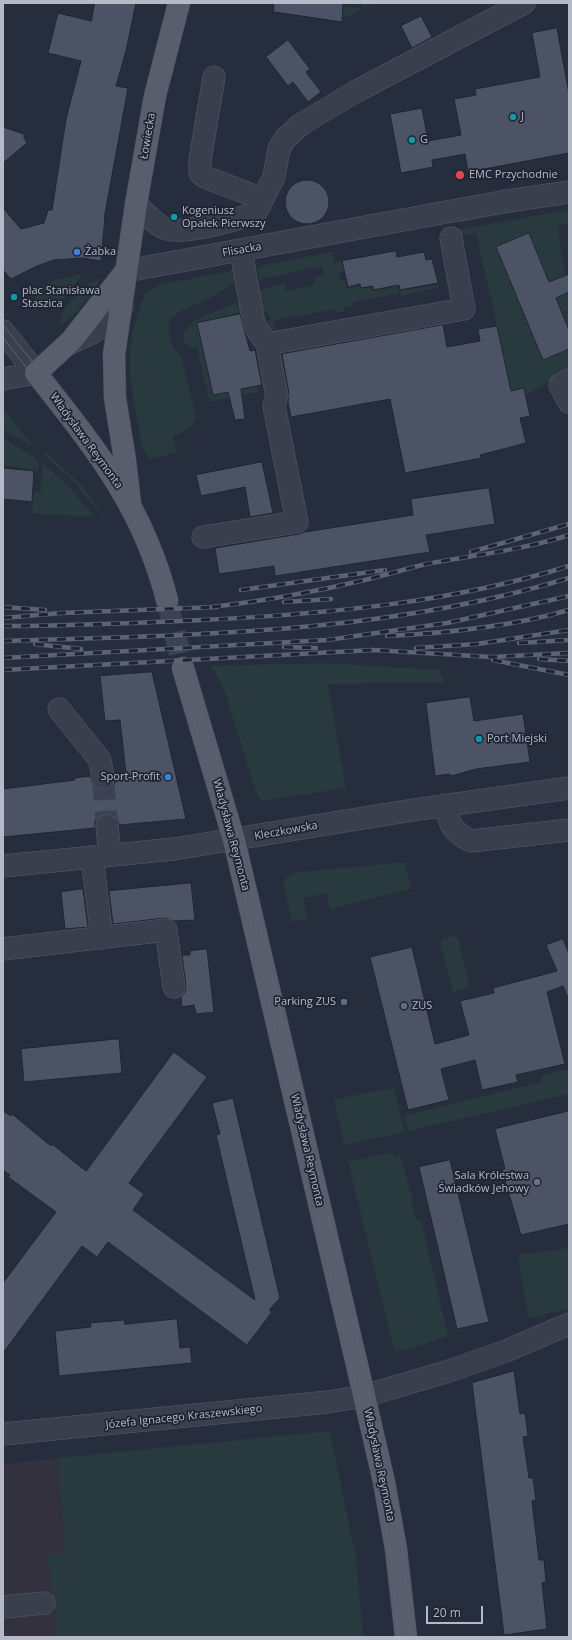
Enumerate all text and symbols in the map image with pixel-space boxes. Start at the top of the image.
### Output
place label: J [521,110,524,124]
street label: Łowiecka [137,112,159,160]
marker: J [508,112,518,122]
place label: G [420,133,428,147]
marker: G [407,135,417,145]
place label: EMC Przychodnie [469,168,558,182]
marker: EMC Przychodnie [454,169,466,181]
place label: Kogeniusz Opałek Pierwszy [182,204,265,230]
marker: Kogeniusz Opałek Pierwszy [169,212,179,222]
street label: Flisacka [221,240,263,260]
place label: Żabka [85,245,116,259]
marker: Żabka [72,247,82,257]
place label: plac Stanisława Staszica [22,284,100,310]
marker: plac Stanisława Staszica [9,292,19,302]
street label: Władysława Reymonta [47,391,125,491]
place label: Port Miejski [487,732,547,746]
marker: Port Miejski [474,734,484,744]
place label: Sport-Profit [101,770,160,784]
marker: Sport-Profit [163,772,173,782]
street label: Władysława Reymonta [210,778,252,892]
street label: Kleczkowska [253,819,319,843]
place label: Parking ZUS [274,995,336,1009]
marker: Parking ZUS [339,997,349,1007]
place label: ZUS [412,999,432,1013]
marker: ZUS [399,1001,409,1011]
street label: Władysława Reymonta [288,1093,326,1207]
place label: Sala Królestwa Świadków Jehowy [439,1169,529,1195]
marker: Sala Królestwa Świadków Jehowy [532,1177,542,1187]
street label: Józefa Ignacego Kraszewskiego [105,1402,263,1432]
street label: Władysława Reymonta [361,1407,397,1523]
scale bar [428,1598,485,1624]
text: 20 m [433,1604,461,1621]

